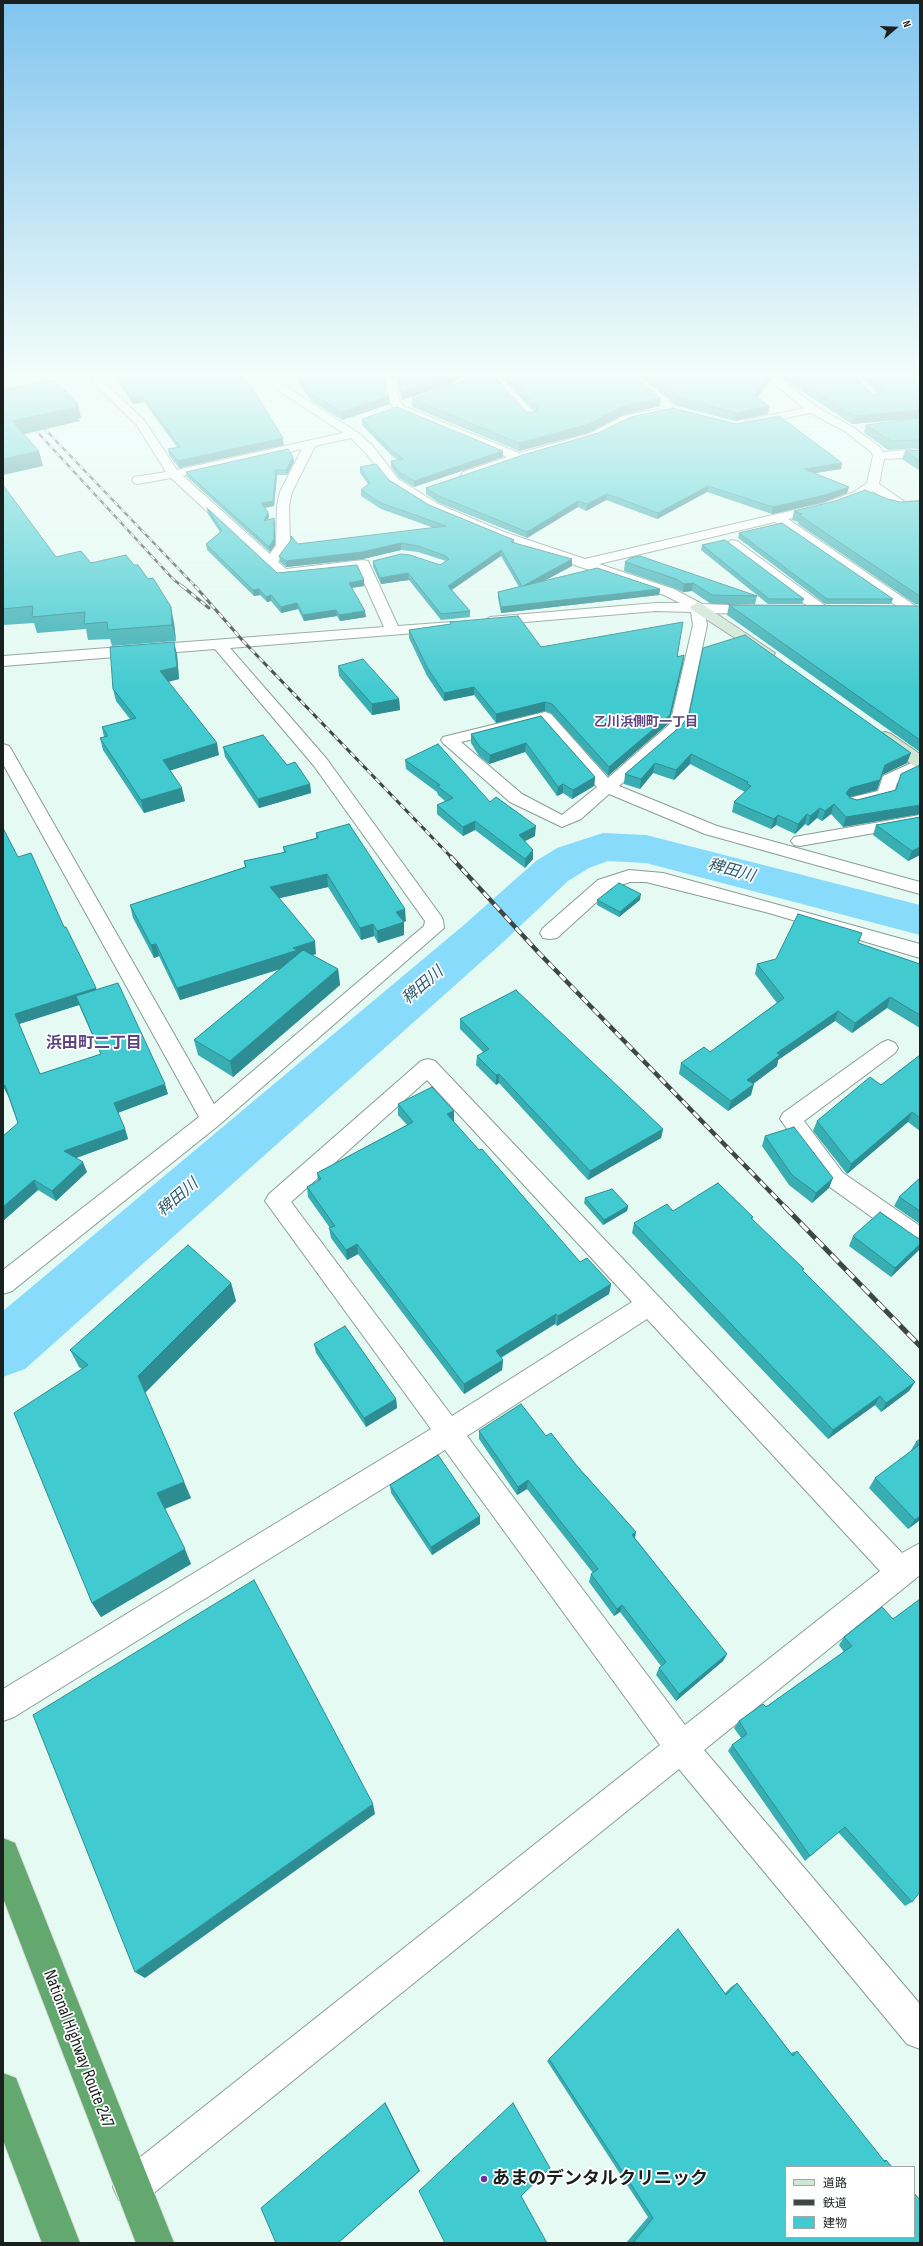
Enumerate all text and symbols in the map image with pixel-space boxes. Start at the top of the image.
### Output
north arrow [875,8,915,48]
text: N [900,19,914,29]
district label: 乙川浜側町一丁目 [594,715,698,731]
water label: 稗田川 [705,856,757,886]
water label: 稗田川 [399,963,447,1009]
district label: 浜田町二丁目 [46,1034,142,1054]
water label: 稗田川 [154,1175,202,1221]
street label: National Highway Route 247 [38,1967,118,2131]
legend [785,2166,915,2238]
place label: あまのデンタルクリニック [492,2168,708,2190]
marker: あまのデンタルクリニック [479,2174,489,2184]
text: 道路 [823,2176,847,2191]
text: 鉄道 [823,2196,847,2211]
text: 建物 [823,2216,847,2231]

